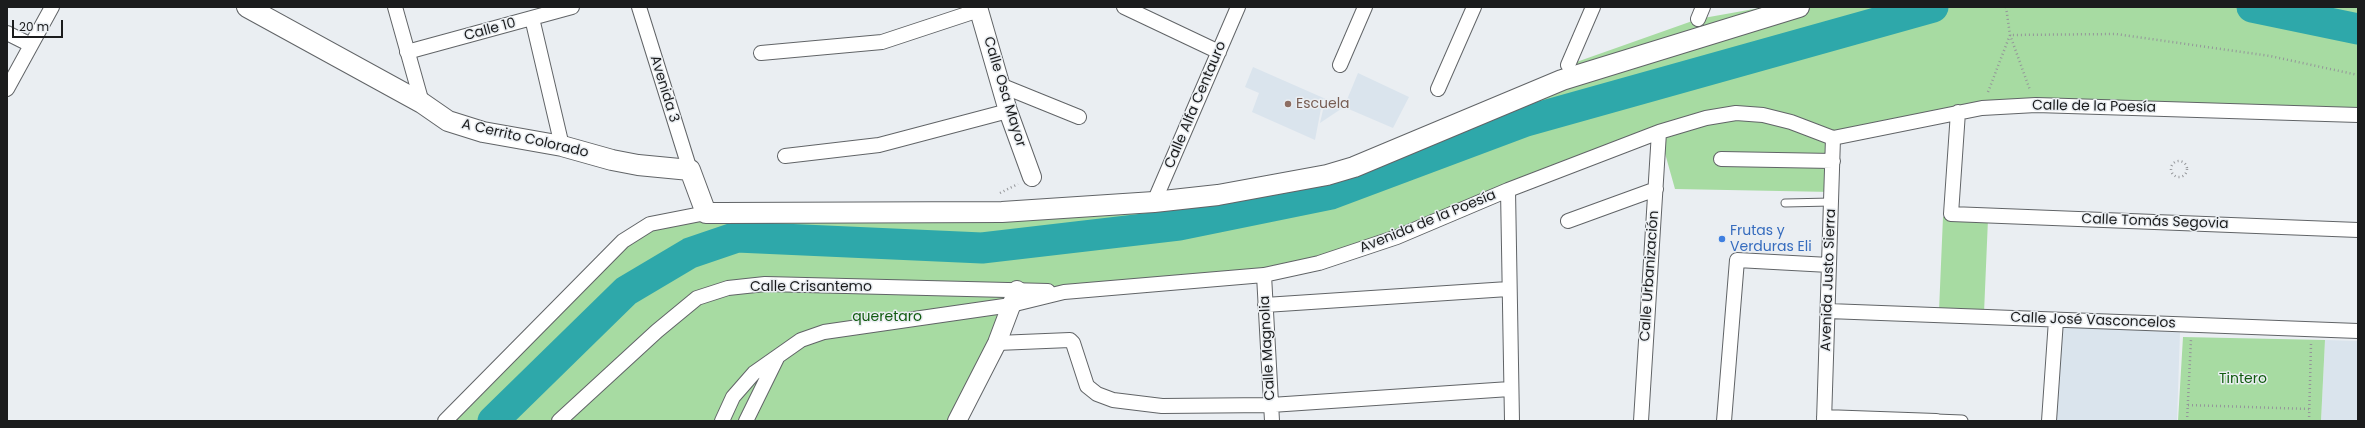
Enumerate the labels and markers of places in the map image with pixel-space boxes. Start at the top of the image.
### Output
place label: Escuela [1296,96,1350,112]
marker: Escuela [1283,99,1293,109]
place label: Frutas y Verduras Eli [1730,223,1812,256]
marker: Frutas y Verduras Eli [1717,234,1727,244]

